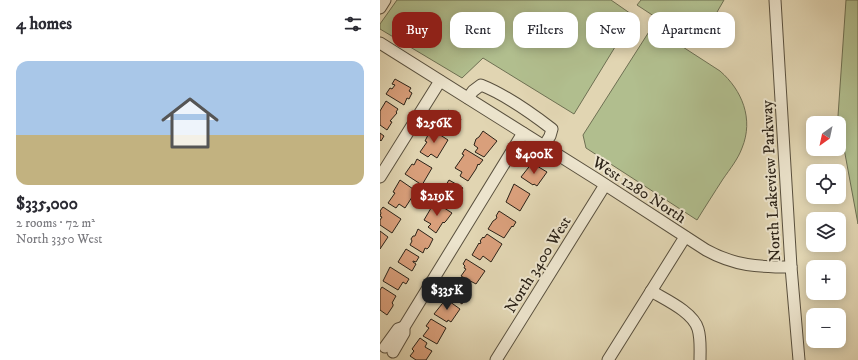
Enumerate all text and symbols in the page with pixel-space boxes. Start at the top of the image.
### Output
chip: Buy [392,12,442,48]
chip: Rent [450,12,505,48]
chip: Filters [513,12,578,48]
chip: New [586,12,640,48]
chip: Apartment [648,12,735,48]
text: 4 homes [16,13,72,35]
icon: filters [342,13,364,35]
icon: home [154,87,226,159]
street label: North Lakeview Parkway [757,99,785,262]
pin: $256K [406,110,462,144]
text: $256K [416,115,452,131]
north arrow [806,116,846,156]
map controls [806,116,846,348]
pin: $400K [506,141,562,175]
text: $400K [515,146,553,162]
street label: West 1280 North [588,151,691,228]
button: locate [806,164,846,204]
pin: $219K [409,183,465,217]
text: $219K [420,188,454,204]
text: $335,000 [16,193,78,215]
street label: North 3400 West [500,212,576,317]
button: layers [806,212,846,252]
text: 2 rooms · 72 m² [16,215,95,231]
text: North 3350 West [16,231,102,247]
button: + [806,260,846,300]
pin: $335K [419,277,475,311]
text: $335K [431,282,463,298]
button: − [806,308,846,348]

